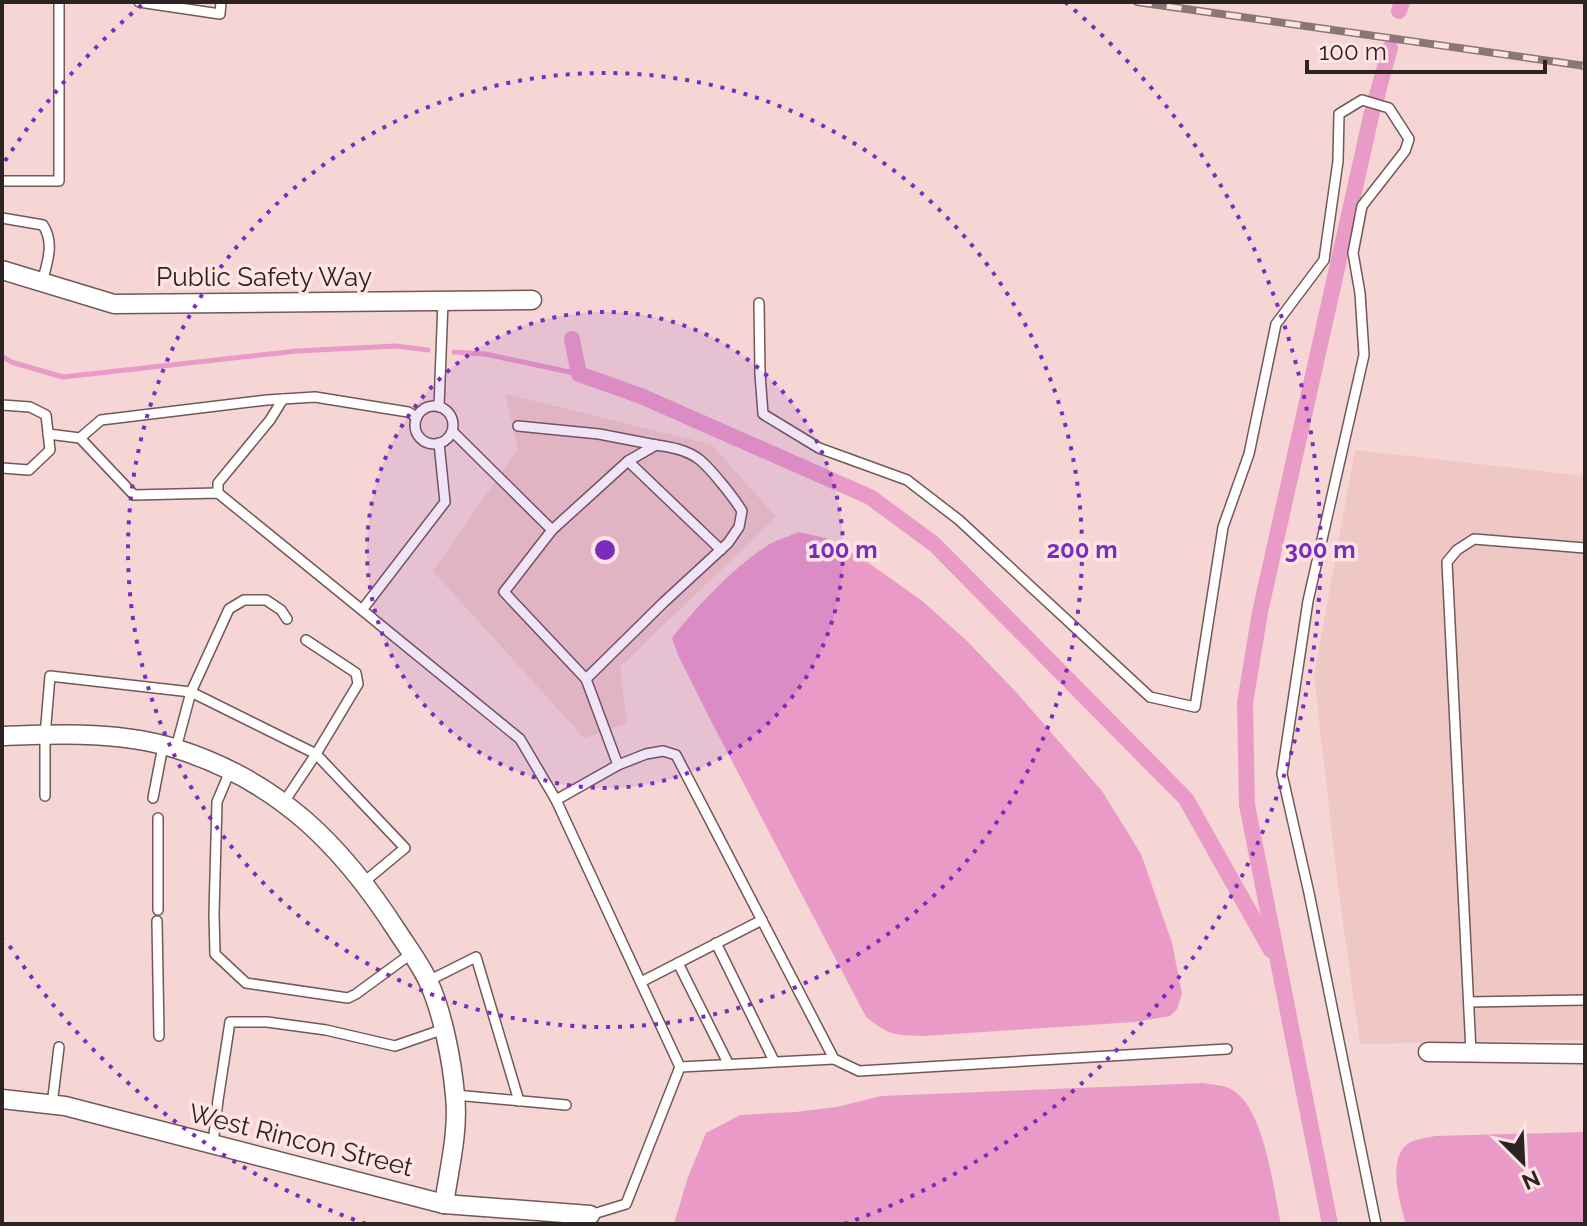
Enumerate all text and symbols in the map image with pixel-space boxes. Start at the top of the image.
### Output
scale bar [1307,24,1545,74]
text: 100 m [1319,37,1387,66]
street label: Public Safety Way [156,262,372,292]
text: 100 m [808,535,878,564]
text: 200 m [1046,535,1118,564]
text: 300 m [1285,535,1355,564]
centre of rings [591,536,619,564]
street label: West Rincon Street [186,1098,416,1182]
north arrow [1483,1122,1563,1202]
text: N [1518,1165,1544,1196]

